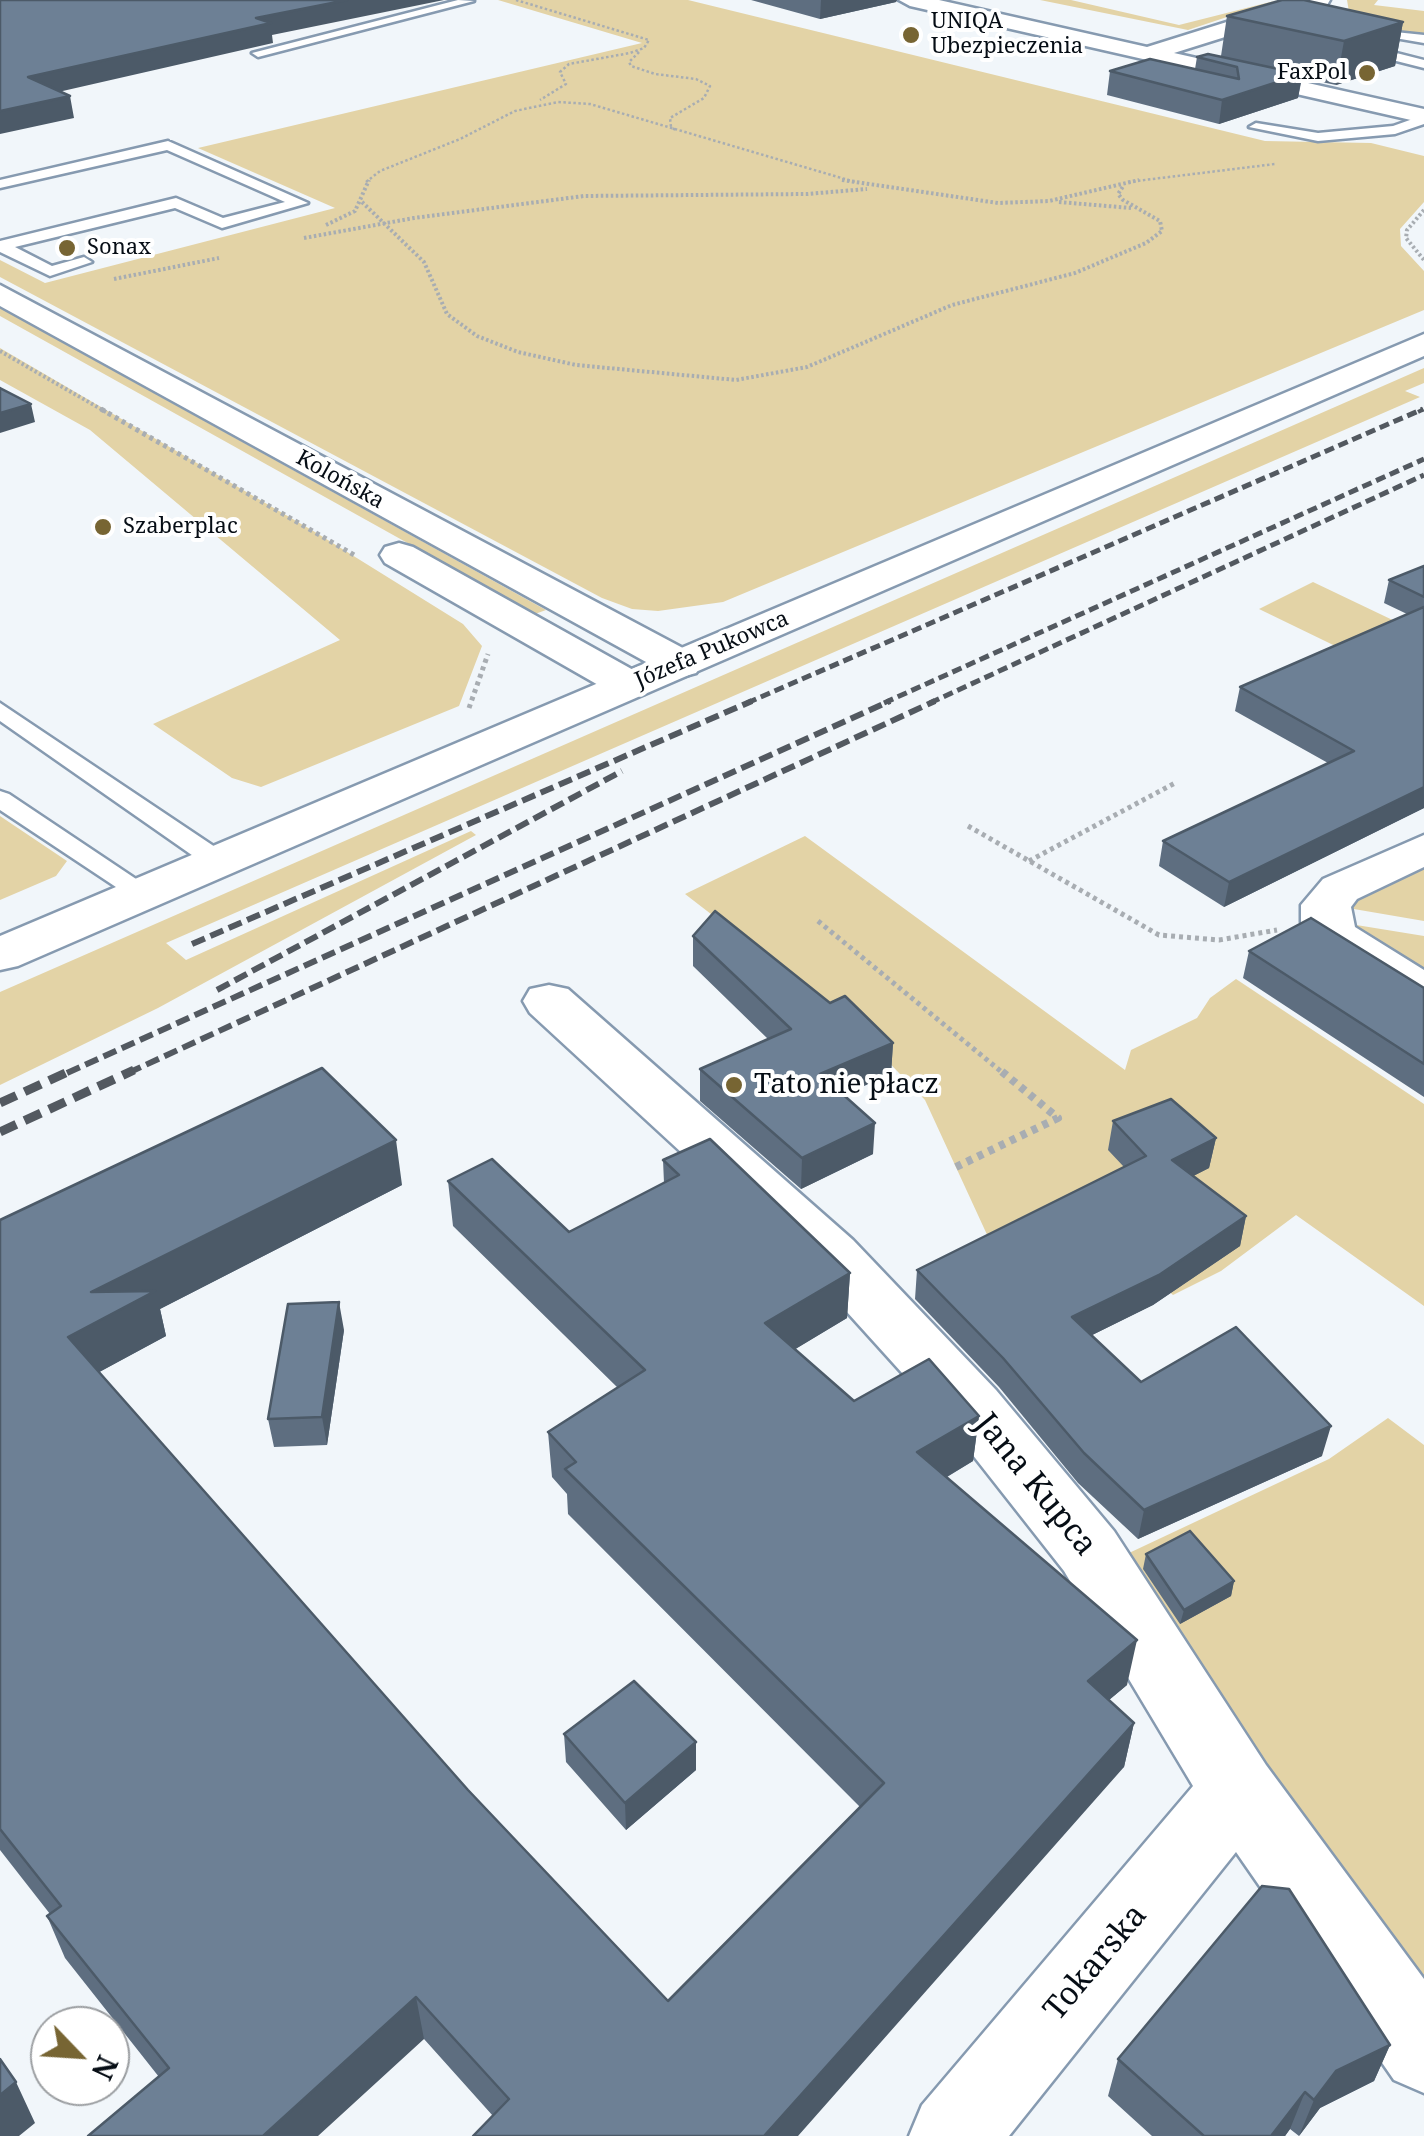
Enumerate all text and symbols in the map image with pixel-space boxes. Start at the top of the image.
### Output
place label: UNIQA Ubezpieczenia [931,9,1083,60]
marker: UNIQA Ubezpieczenia [900,24,922,46]
place label: FaxPol [1277,60,1347,86]
marker: FaxPol [1356,62,1378,84]
place label: Sonax [87,235,151,261]
marker: Sonax [56,237,78,259]
street label: Kolońska [291,445,389,515]
place label: Szaberplac [123,514,238,540]
marker: Szaberplac [92,516,114,538]
street label: Józefa Pukowca [631,606,793,694]
place label: Tato nie płacz [754,1068,939,1102]
marker: Tato nie płacz [723,1074,745,1096]
street label: Jana Kupca [966,1406,1104,1564]
street label: Tokarska [1036,1897,1156,2029]
north arrow [30,2006,130,2106]
text: N [83,2050,127,2086]

